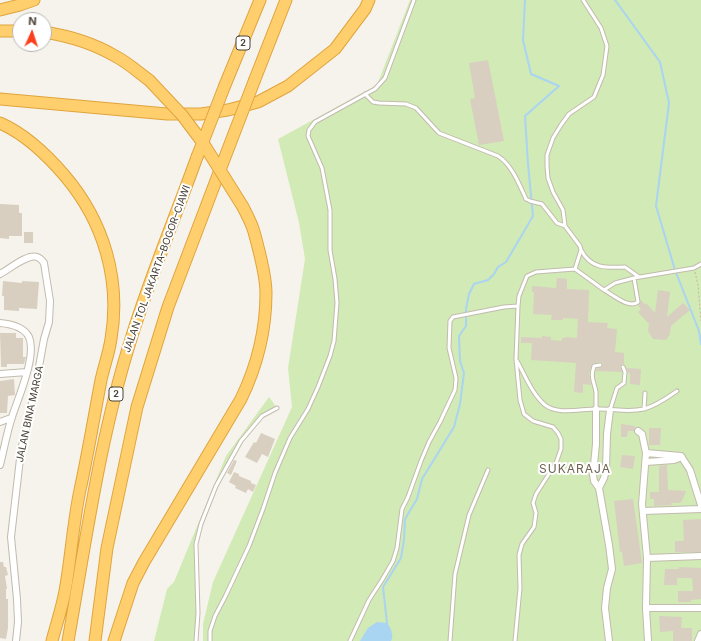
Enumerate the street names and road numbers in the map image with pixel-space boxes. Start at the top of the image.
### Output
road number: 2 [236,36,250,50]
street label: JALAN TOL JAKARTA–BOGOR–CIAWI [121,184,193,354]
street label: JALAN BINA MARGA [14,365,46,463]
road number: 2 [109,387,123,401]

